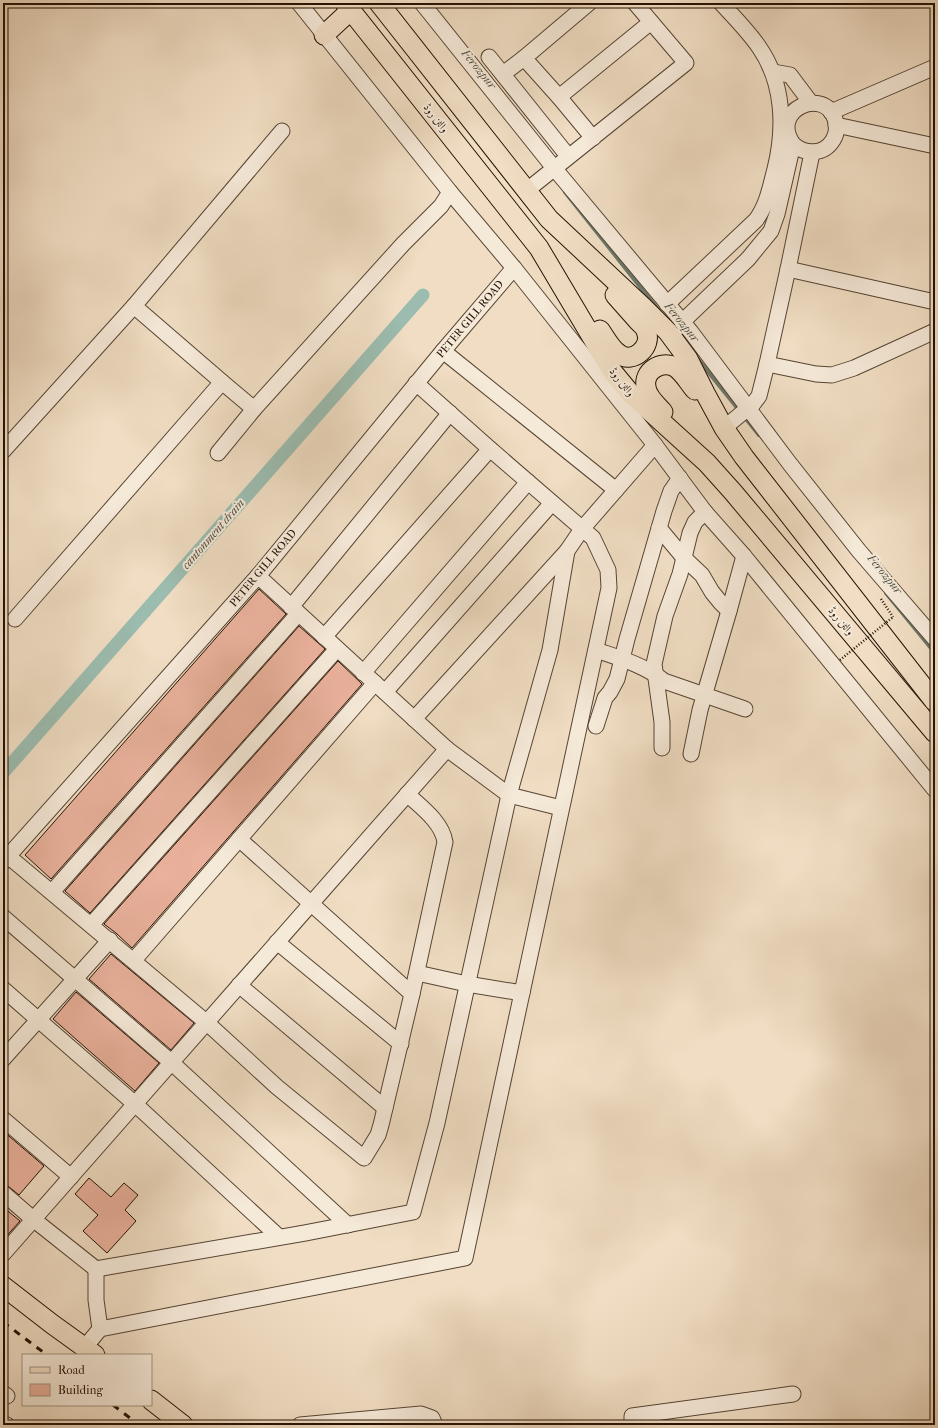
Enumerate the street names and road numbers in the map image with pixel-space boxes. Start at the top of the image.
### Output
street label: والٹن روڈ [421,101,451,135]
street label: PETER GILL ROAD [434,278,506,360]
street label: والٹن روڈ [607,365,637,399]
street label: PETER GILL ROAD [227,527,299,609]
street label: والٹن روڈ [825,604,857,638]

